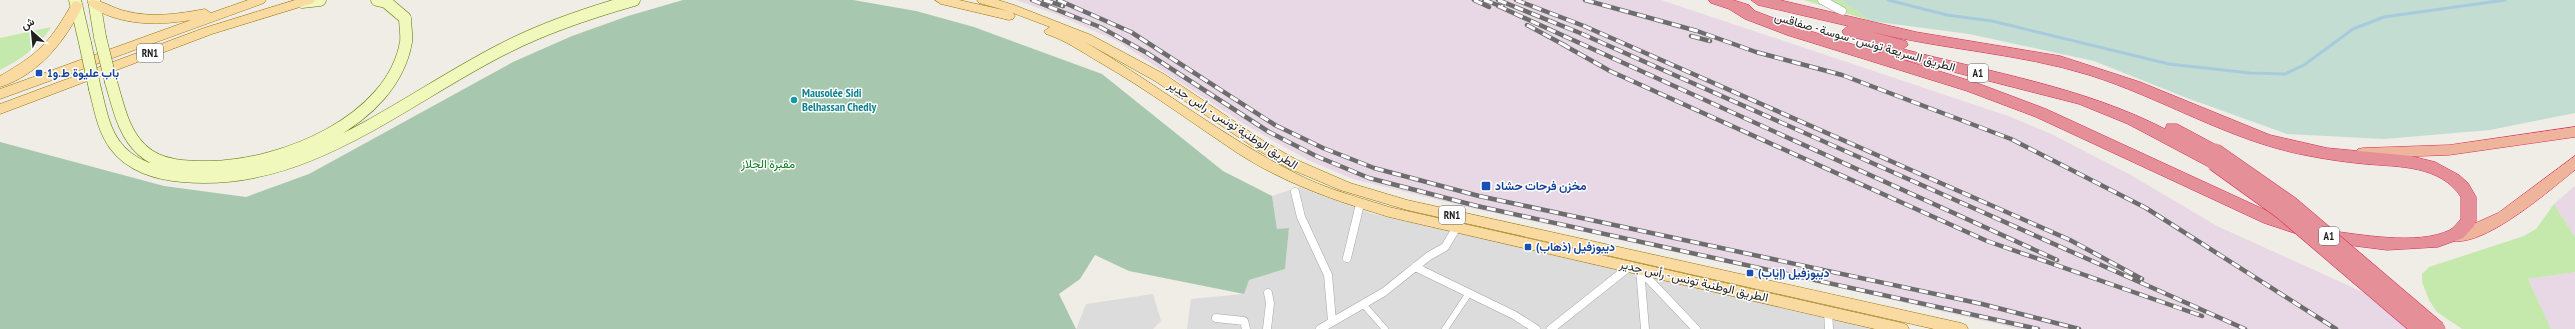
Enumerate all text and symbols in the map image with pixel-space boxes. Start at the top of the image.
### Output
street label: الطريق السريعة تونس - سوسة - صفاقس [1773,8,1957,76]
north arrow [12,12,52,52]
text: ش [18,14,37,32]
road number: RN1 [137,44,163,62]
road number: A1 [1968,64,1988,82]
place label: باب عليوة ط.و1 [47,65,119,81]
marker: باب عليوة ط.و1 [34,68,44,78]
street label: الطريق الوطنية تونس - رأس جدير [1164,76,1301,173]
place label: Mausolée Sidi Belhassan Chedly [802,85,877,114]
marker: Mausolée Sidi Belhassan Chedly [789,95,799,105]
park label: مقبرة الجلاز [740,156,795,172]
place label: مخزن فرحات حشاد [1495,178,1587,194]
marker: مخزن فرحات حشاد [1480,180,1492,192]
road number: RN1 [1439,206,1465,224]
road number: A1 [2319,227,2339,245]
place label: ديبوزفيل (ذهاب) [1536,239,1615,255]
marker: ديبوزفيل (ذهاب) [1523,242,1533,252]
street label: الطريق الوطنية تونس - رأس جدير [1617,256,1770,306]
place label: ديبوزفيل (إياب) [1758,265,1830,281]
marker: ديبوزفيل (إياب) [1745,268,1755,278]

